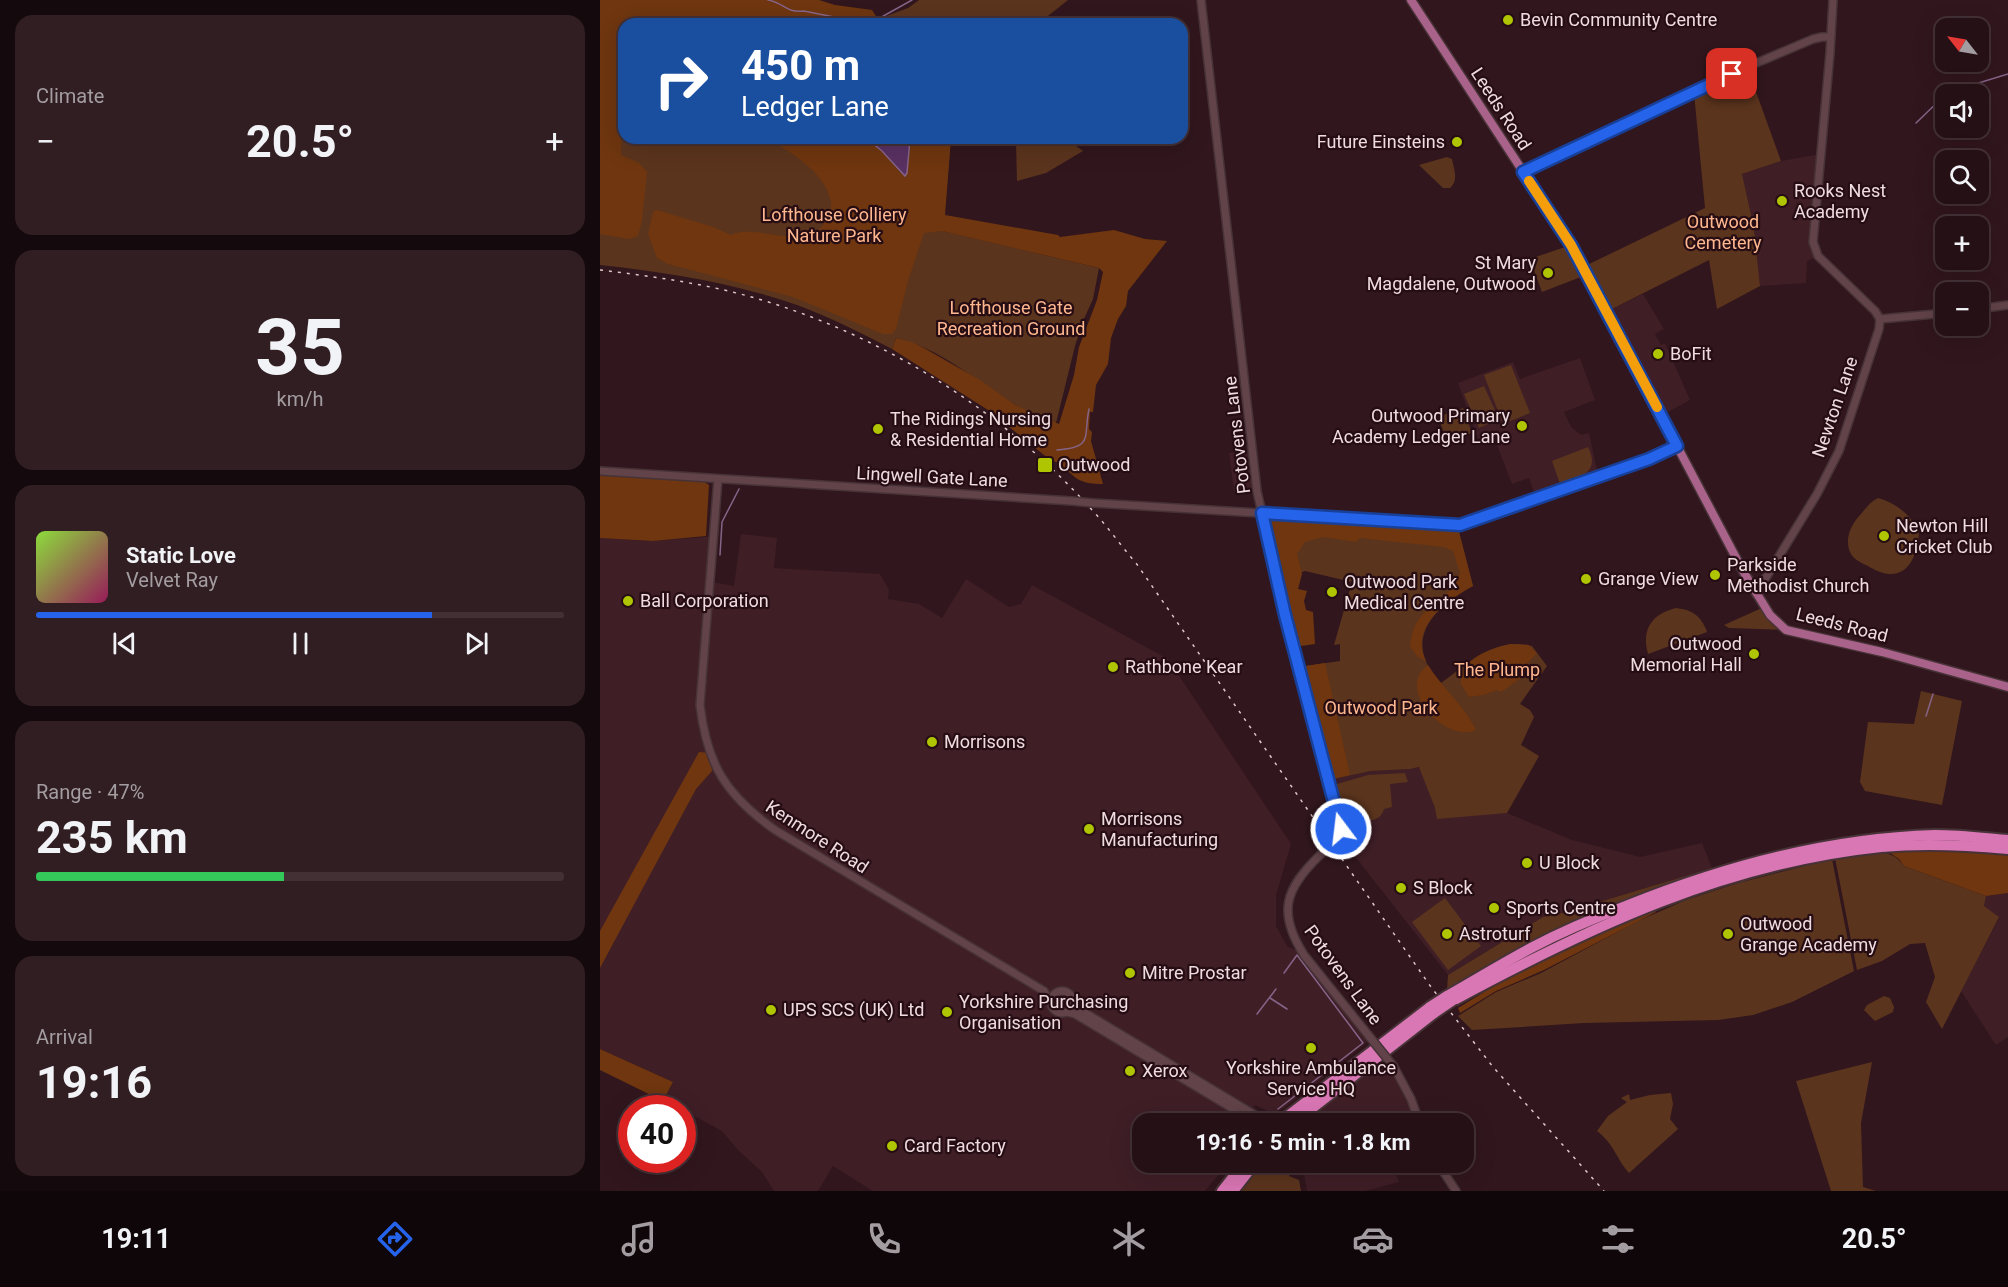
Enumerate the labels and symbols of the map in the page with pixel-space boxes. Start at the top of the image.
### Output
place label: Bevin Community Centre [1520,9,1717,30]
marker: Bevin Community Centre [1501,13,1515,27]
north arrow [1935,18,1989,72]
pin [1706,48,1757,99]
street label: Leeds Road [1467,64,1536,154]
place label: Future Einsteins [1317,131,1445,152]
marker: Future Einsteins [1450,135,1464,149]
place label: Rooks Nest Academy [1794,180,1886,222]
marker: Rooks Nest Academy [1775,194,1789,208]
park label: Lofthouse Colliery Nature Park [762,204,907,246]
park label: Outwood Cemetery [1685,211,1762,253]
place label: St Mary Magdalene, Outwood [1367,252,1536,294]
marker: St Mary Magdalene, Outwood [1541,266,1555,280]
park label: Lofthouse Gate Recreation Ground [937,297,1085,339]
place label: BoFit [1670,343,1712,364]
marker: BoFit [1651,347,1665,361]
street label: Newton Lane [1807,354,1862,460]
street label: Potovens Lane [1219,375,1254,495]
place label: Outwood Primary Academy Ledger Lane [1332,405,1510,447]
place label: The Ridings Nursing & Residential Home [890,408,1051,450]
marker: Outwood Primary Academy Ledger Lane [1515,419,1529,433]
marker: The Ridings Nursing & Residential Home [871,422,885,436]
place label: Outwood [1058,454,1130,475]
marker: Outwood [1036,456,1054,474]
street label: Lingwell Gate Lane [856,462,1008,491]
place label: Newton Hill Cricket Club [1896,515,1993,557]
marker: Newton Hill Cricket Club [1877,529,1891,543]
place label: Parkside Methodist Church [1727,554,1869,596]
place label: Grange View [1598,568,1699,589]
marker: Parkside Methodist Church [1708,568,1722,582]
place label: Outwood Park Medical Centre [1344,571,1464,613]
marker: Grange View [1579,572,1593,586]
marker: Outwood Park Medical Centre [1325,585,1339,599]
place label: Ball Corporation [640,590,769,611]
marker: Ball Corporation [621,594,635,608]
street label: Leeds Road [1794,603,1890,646]
place label: Outwood Memorial Hall [1630,633,1742,675]
marker: Outwood Memorial Hall [1747,647,1761,661]
place label: Rathbone Kear [1125,656,1243,677]
park label: The Plump [1454,659,1540,680]
marker: Rathbone Kear [1106,660,1120,674]
park label: Outwood Park [1324,697,1438,718]
place label: Morrisons [944,731,1025,752]
marker: Morrisons [925,735,939,749]
street label: Kenmore Road [762,796,872,877]
position arrow [1309,797,1373,861]
place label: Morrisons Manufacturing [1101,808,1218,850]
marker: Morrisons Manufacturing [1082,822,1096,836]
place label: U Block [1539,852,1600,873]
marker: U Block [1520,856,1534,870]
place label: S Block [1413,877,1473,898]
marker: S Block [1394,881,1408,895]
place label: Sports Centre [1506,897,1616,918]
marker: Sports Centre [1487,901,1501,915]
place label: Outwood Grange Academy [1740,913,1877,955]
street label: Potovens Lane [1300,921,1387,1029]
place label: Astroturf [1459,923,1531,944]
marker: Astroturf [1440,927,1454,941]
marker: Outwood Grange Academy [1721,927,1735,941]
place label: Mitre Prostar [1142,962,1247,983]
marker: Mitre Prostar [1123,966,1137,980]
place label: Yorkshire Purchasing Organisation [959,991,1128,1033]
place label: UPS SCS (UK) Ltd [783,999,924,1021]
marker: UPS SCS (UK) Ltd [764,1003,778,1017]
marker: Yorkshire Purchasing Organisation [940,1005,954,1019]
marker: Yorkshire Ambulance Service HQ [1304,1041,1318,1055]
place label: Yorkshire Ambulance Service HQ [1226,1057,1396,1099]
place label: Xerox [1142,1060,1188,1081]
marker: Xerox [1123,1064,1137,1078]
speed limit sign: 40 [618,1095,696,1173]
place label: Card Factory [904,1135,1006,1156]
marker: Card Factory [885,1139,899,1153]

